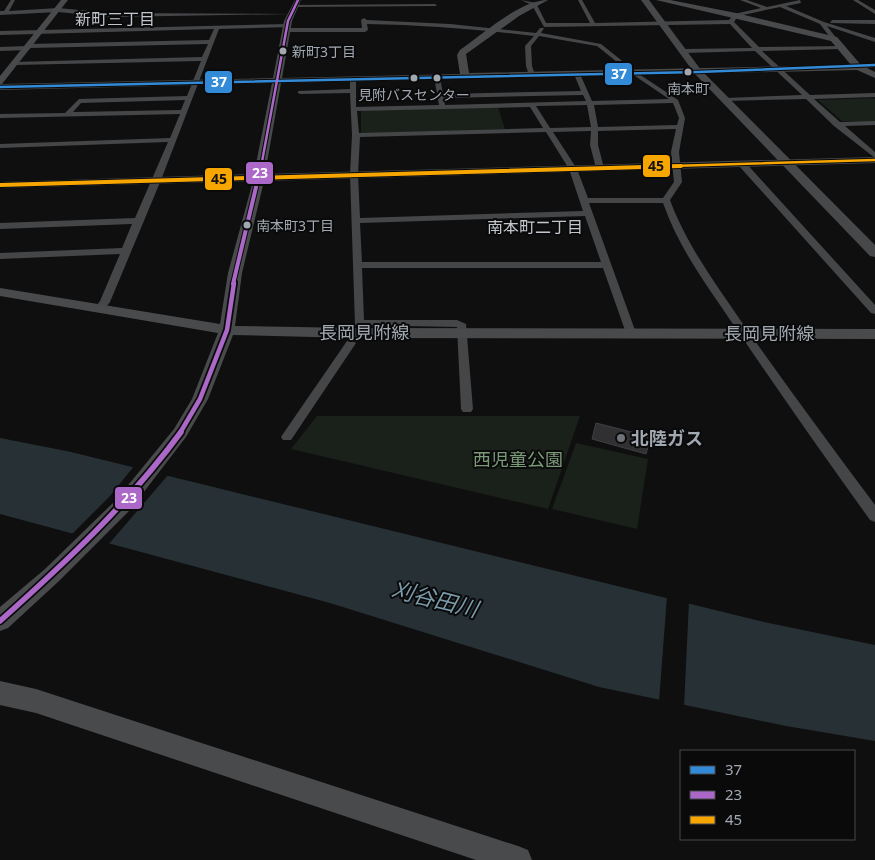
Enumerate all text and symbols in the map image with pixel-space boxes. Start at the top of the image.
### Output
district label: 新町三丁目 [75,8,155,30]
place label: 新町3丁目 [292,42,356,61]
marker: 新町3丁目 [278,46,288,56]
line badge: 37 [604,62,633,86]
text: 37 [611,64,627,83]
marker: 南本町 [683,67,693,77]
line badge: 37 [204,70,233,94]
text: 37 [211,72,227,91]
marker: 見附バスセンター [409,73,419,83]
unlabelled marker [432,73,442,83]
place label: 南本町 [667,79,709,98]
place label: 見附バスセンター [358,85,470,104]
line badge: 45 [642,154,671,178]
text: 45 [648,156,664,175]
line badge: 23 [245,161,274,185]
text: 23 [252,163,268,182]
line badge: 45 [204,167,233,191]
text: 45 [211,169,227,188]
place label: 南本町3丁目 [256,216,334,235]
district label: 南本町二丁目 [487,216,583,238]
marker: 南本町3丁目 [242,220,252,230]
street label: 長岡見附線 [319,320,409,344]
street label: 長岡見附線 [724,321,814,345]
place label: 北陸ガス [631,426,703,450]
marker: 北陸ガス [615,432,627,444]
park label: 西児童公園 [473,447,563,471]
line badge: 23 [114,486,143,510]
text: 23 [121,488,137,507]
water label: 刈谷田川 [389,573,483,624]
legend [680,750,855,840]
text: 37 [725,759,742,779]
text: 23 [725,784,742,804]
text: 45 [725,809,742,829]

